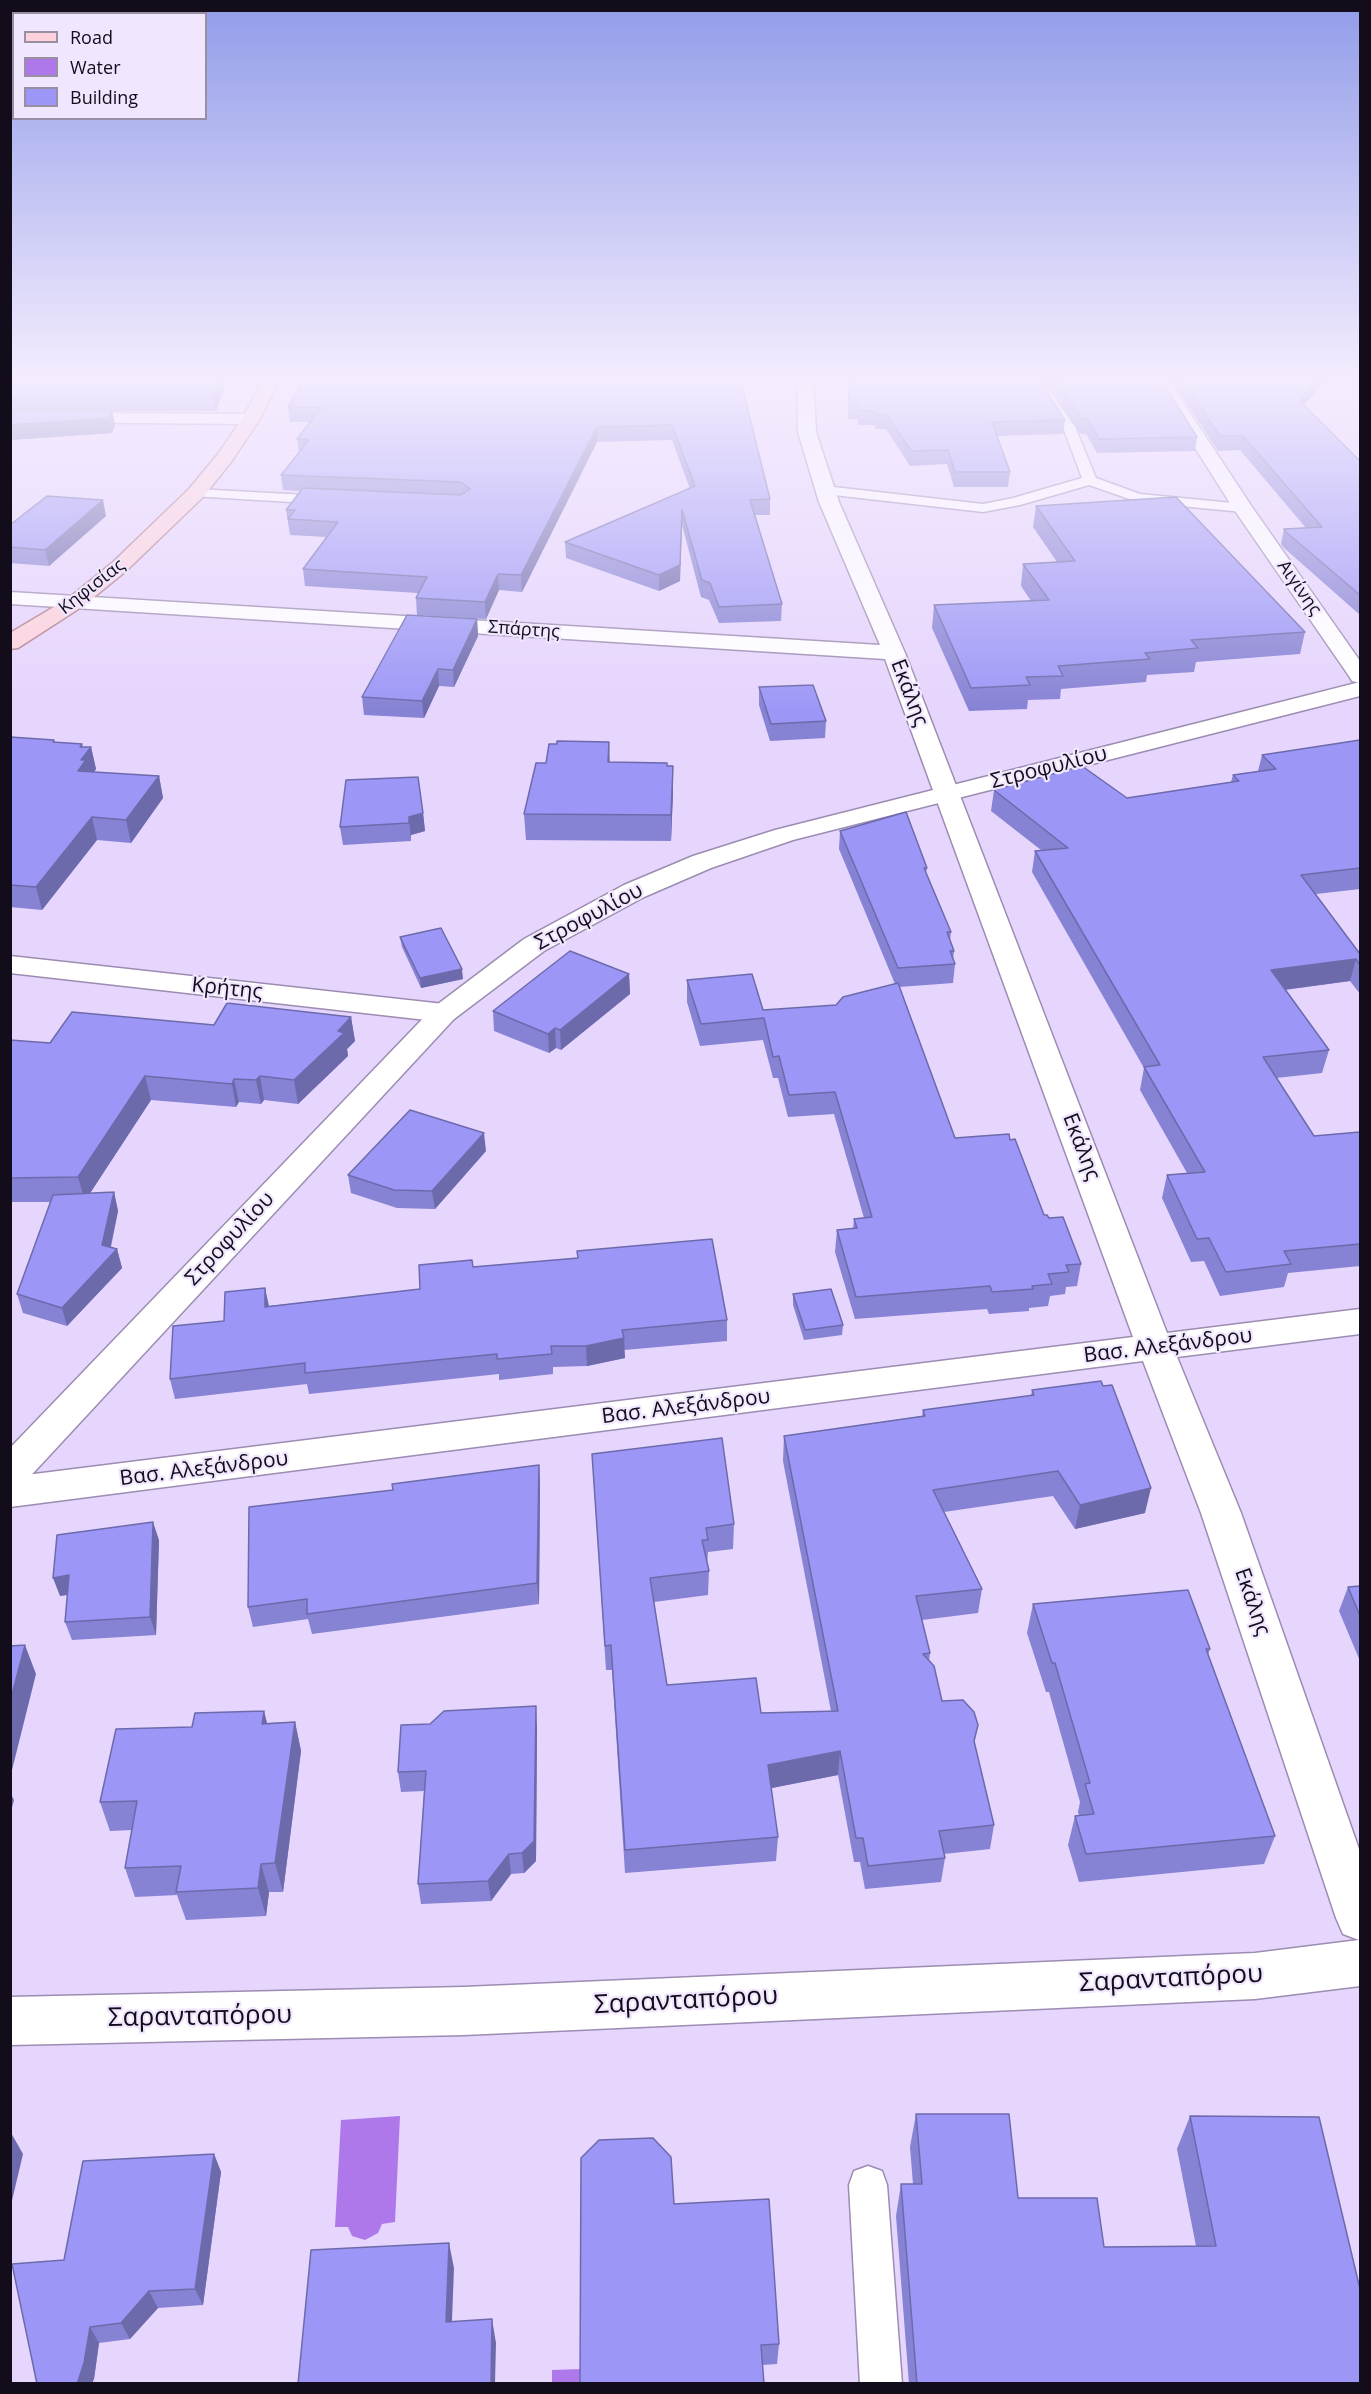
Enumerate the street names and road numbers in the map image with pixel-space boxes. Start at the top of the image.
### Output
street label: Κηφισίας [55,555,129,619]
street label: Αιγίνης [1272,556,1326,620]
street label: Σπάρτης [487,617,561,643]
street label: Εκάλης [885,656,933,730]
street label: Στροφυλίου [988,741,1110,795]
street label: Στροφυλίου [531,878,647,956]
street label: Κρήτης [190,973,264,1005]
street label: Εκάλης [1057,1110,1105,1184]
street label: Στροφυλίου [180,1187,280,1291]
street label: Βασ. Αλεξάνδρου [1082,1323,1254,1369]
street label: Βασ. Αλεξάνδρου [600,1384,772,1430]
street label: Βασ. Αλεξάνδρου [118,1446,290,1492]
street label: Εκάλης [1229,1565,1275,1639]
street label: Σαρανταπόρου [1078,1959,1264,1999]
street label: Σαρανταπόρου [593,1981,779,2021]
street label: Σαρανταπόρου [108,2000,292,2034]

